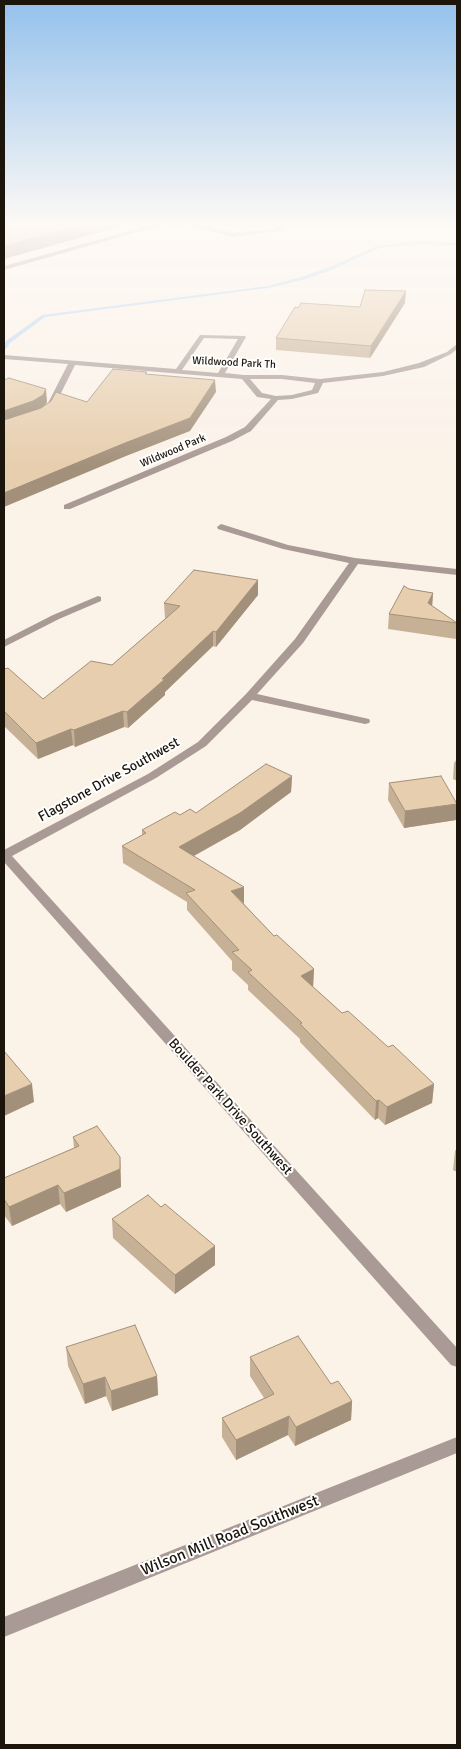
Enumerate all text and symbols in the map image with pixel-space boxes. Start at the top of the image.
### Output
street label: Wildwood Park Th [192,354,276,372]
street label: Wildwood Park [138,431,208,471]
street label: Flagstone Drive Southwest [35,734,183,826]
street label: Boulder Park Drive Southwest [164,1035,296,1179]
street label: Wilson Mill Road Southwest [138,1492,322,1580]

